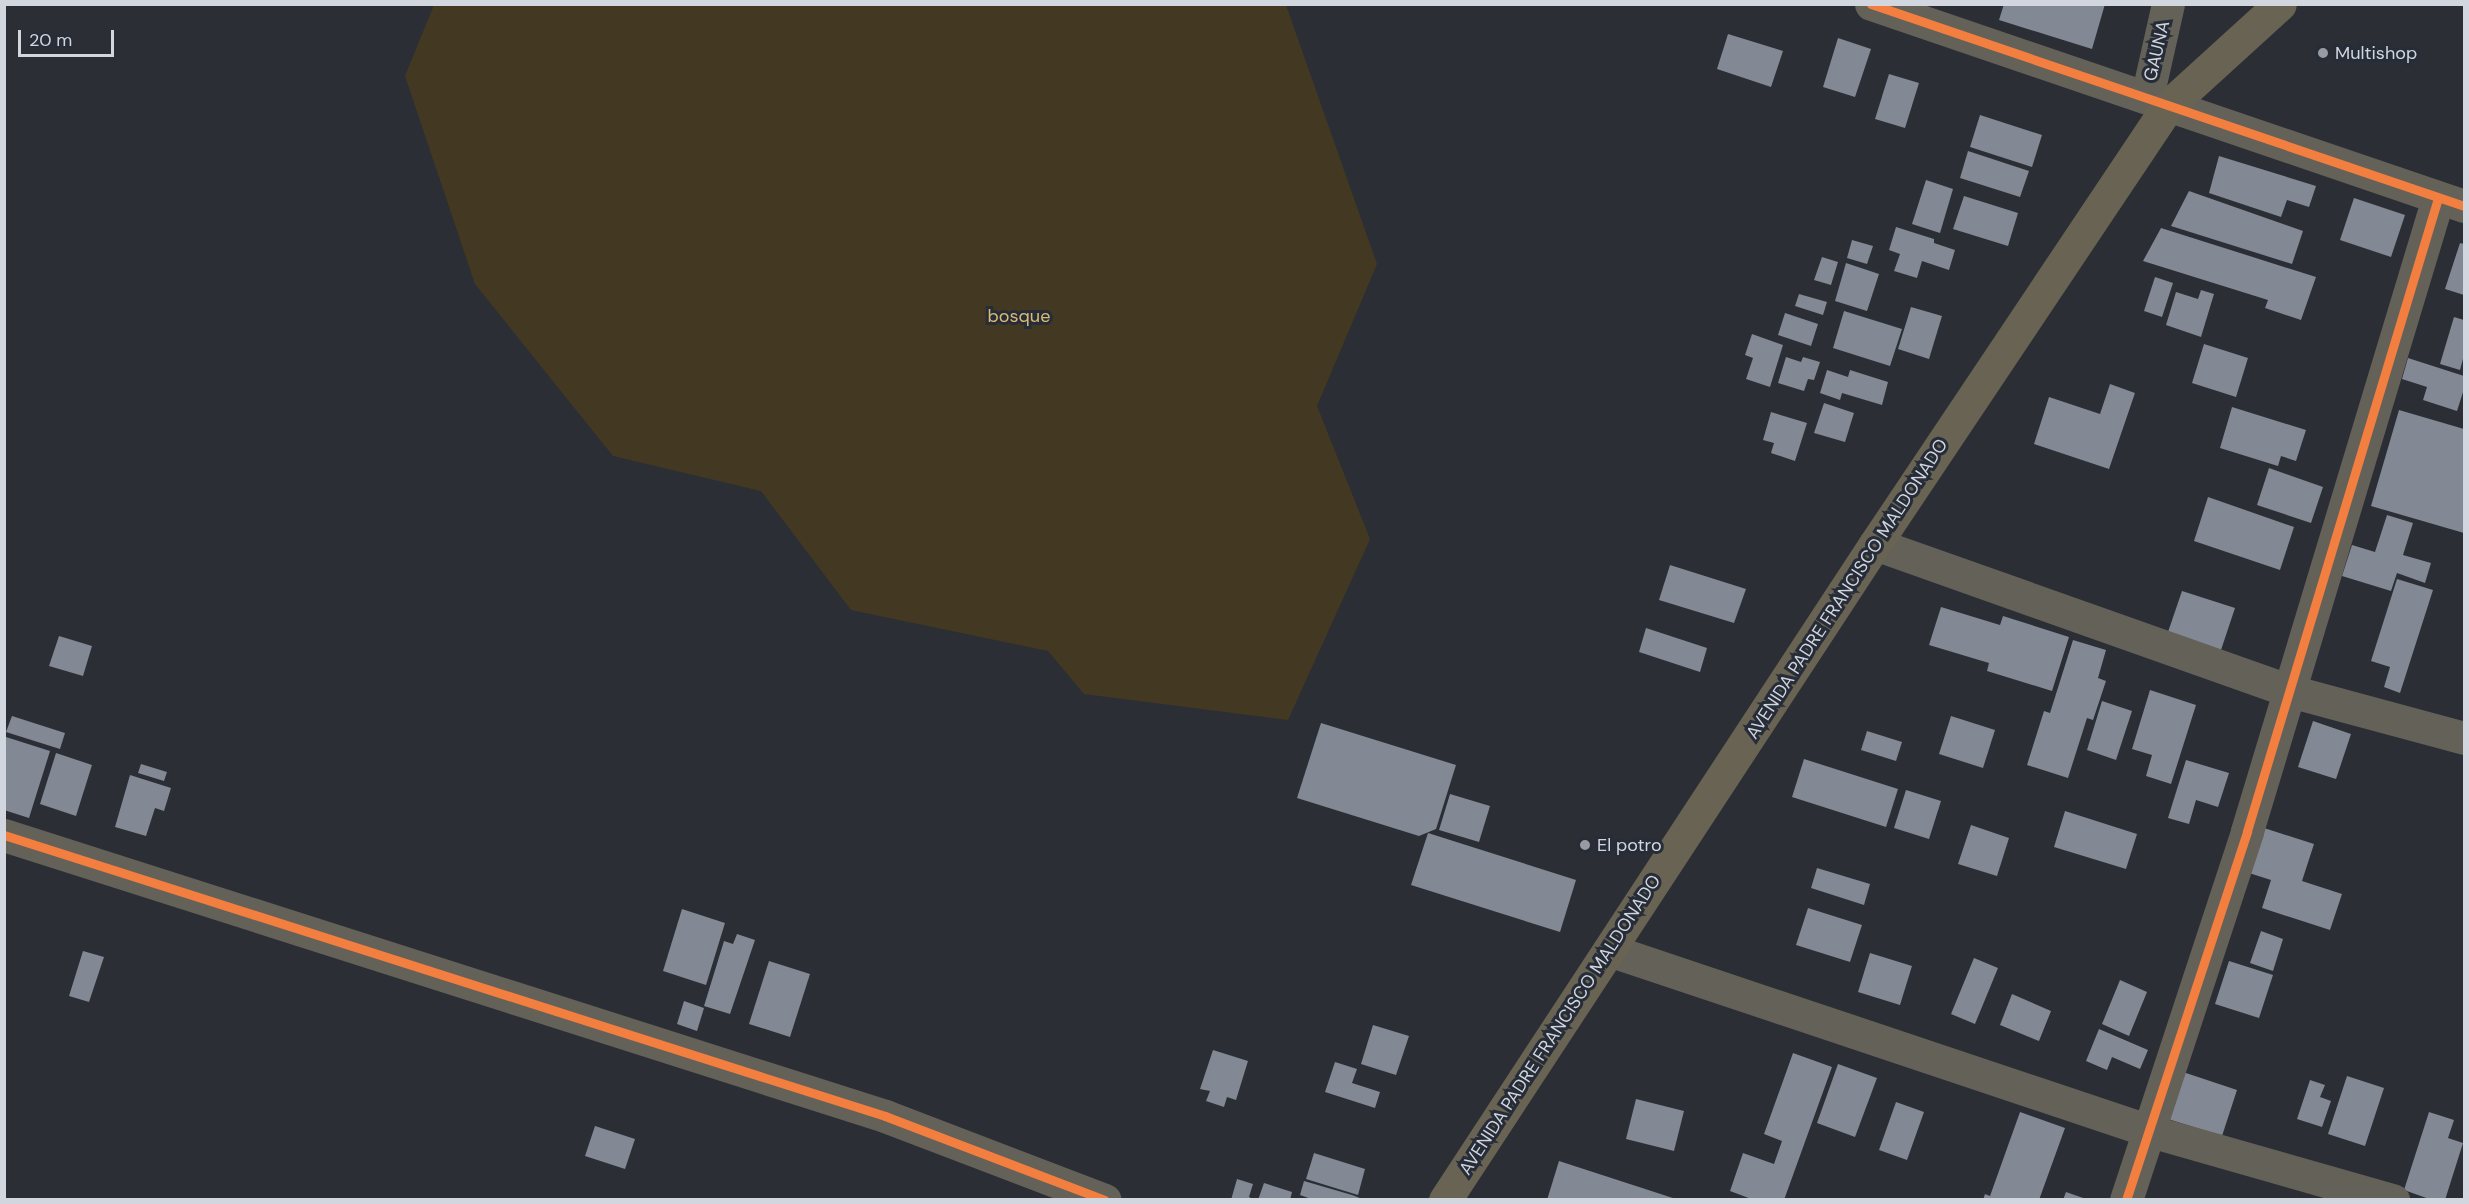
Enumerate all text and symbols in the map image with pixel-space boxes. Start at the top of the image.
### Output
scale bar [21,18,117,56]
street label: GAUNA [2140,19,2174,83]
text: 20 m [29,28,72,52]
place label: Multishop [2335,42,2417,64]
marker: Multishop [2316,46,2330,60]
park label: bosque [988,305,1050,327]
street label: AVENIDA PADRE FRANCISCO MALDONADO [1742,435,1952,743]
place label: El potro [1597,834,1662,856]
marker: El potro [1578,838,1592,852]
street label: AVENIDA PADRE FRANCISCO MALDONADO [1455,871,1665,1179]

